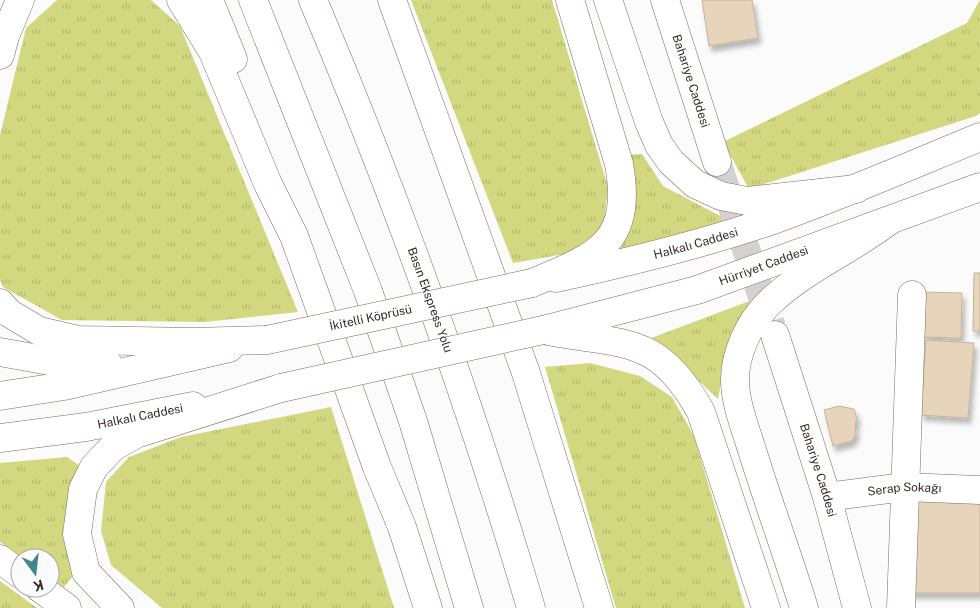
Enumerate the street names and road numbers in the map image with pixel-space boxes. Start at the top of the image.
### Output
street label: Bahariye Caddesi [670,33,712,129]
street label: Halkalı Caddesi [652,225,740,262]
street label: Hürriyet Caddesi [717,243,810,288]
street label: Basın Ekspress Yolu [405,245,455,354]
street label: İkitelli Köprüsü [328,302,413,333]
street label: Halkalı Caddesi [96,401,184,432]
street label: Bahariye Caddesi [797,422,839,518]
street label: Serap Sokağı [867,480,942,499]

